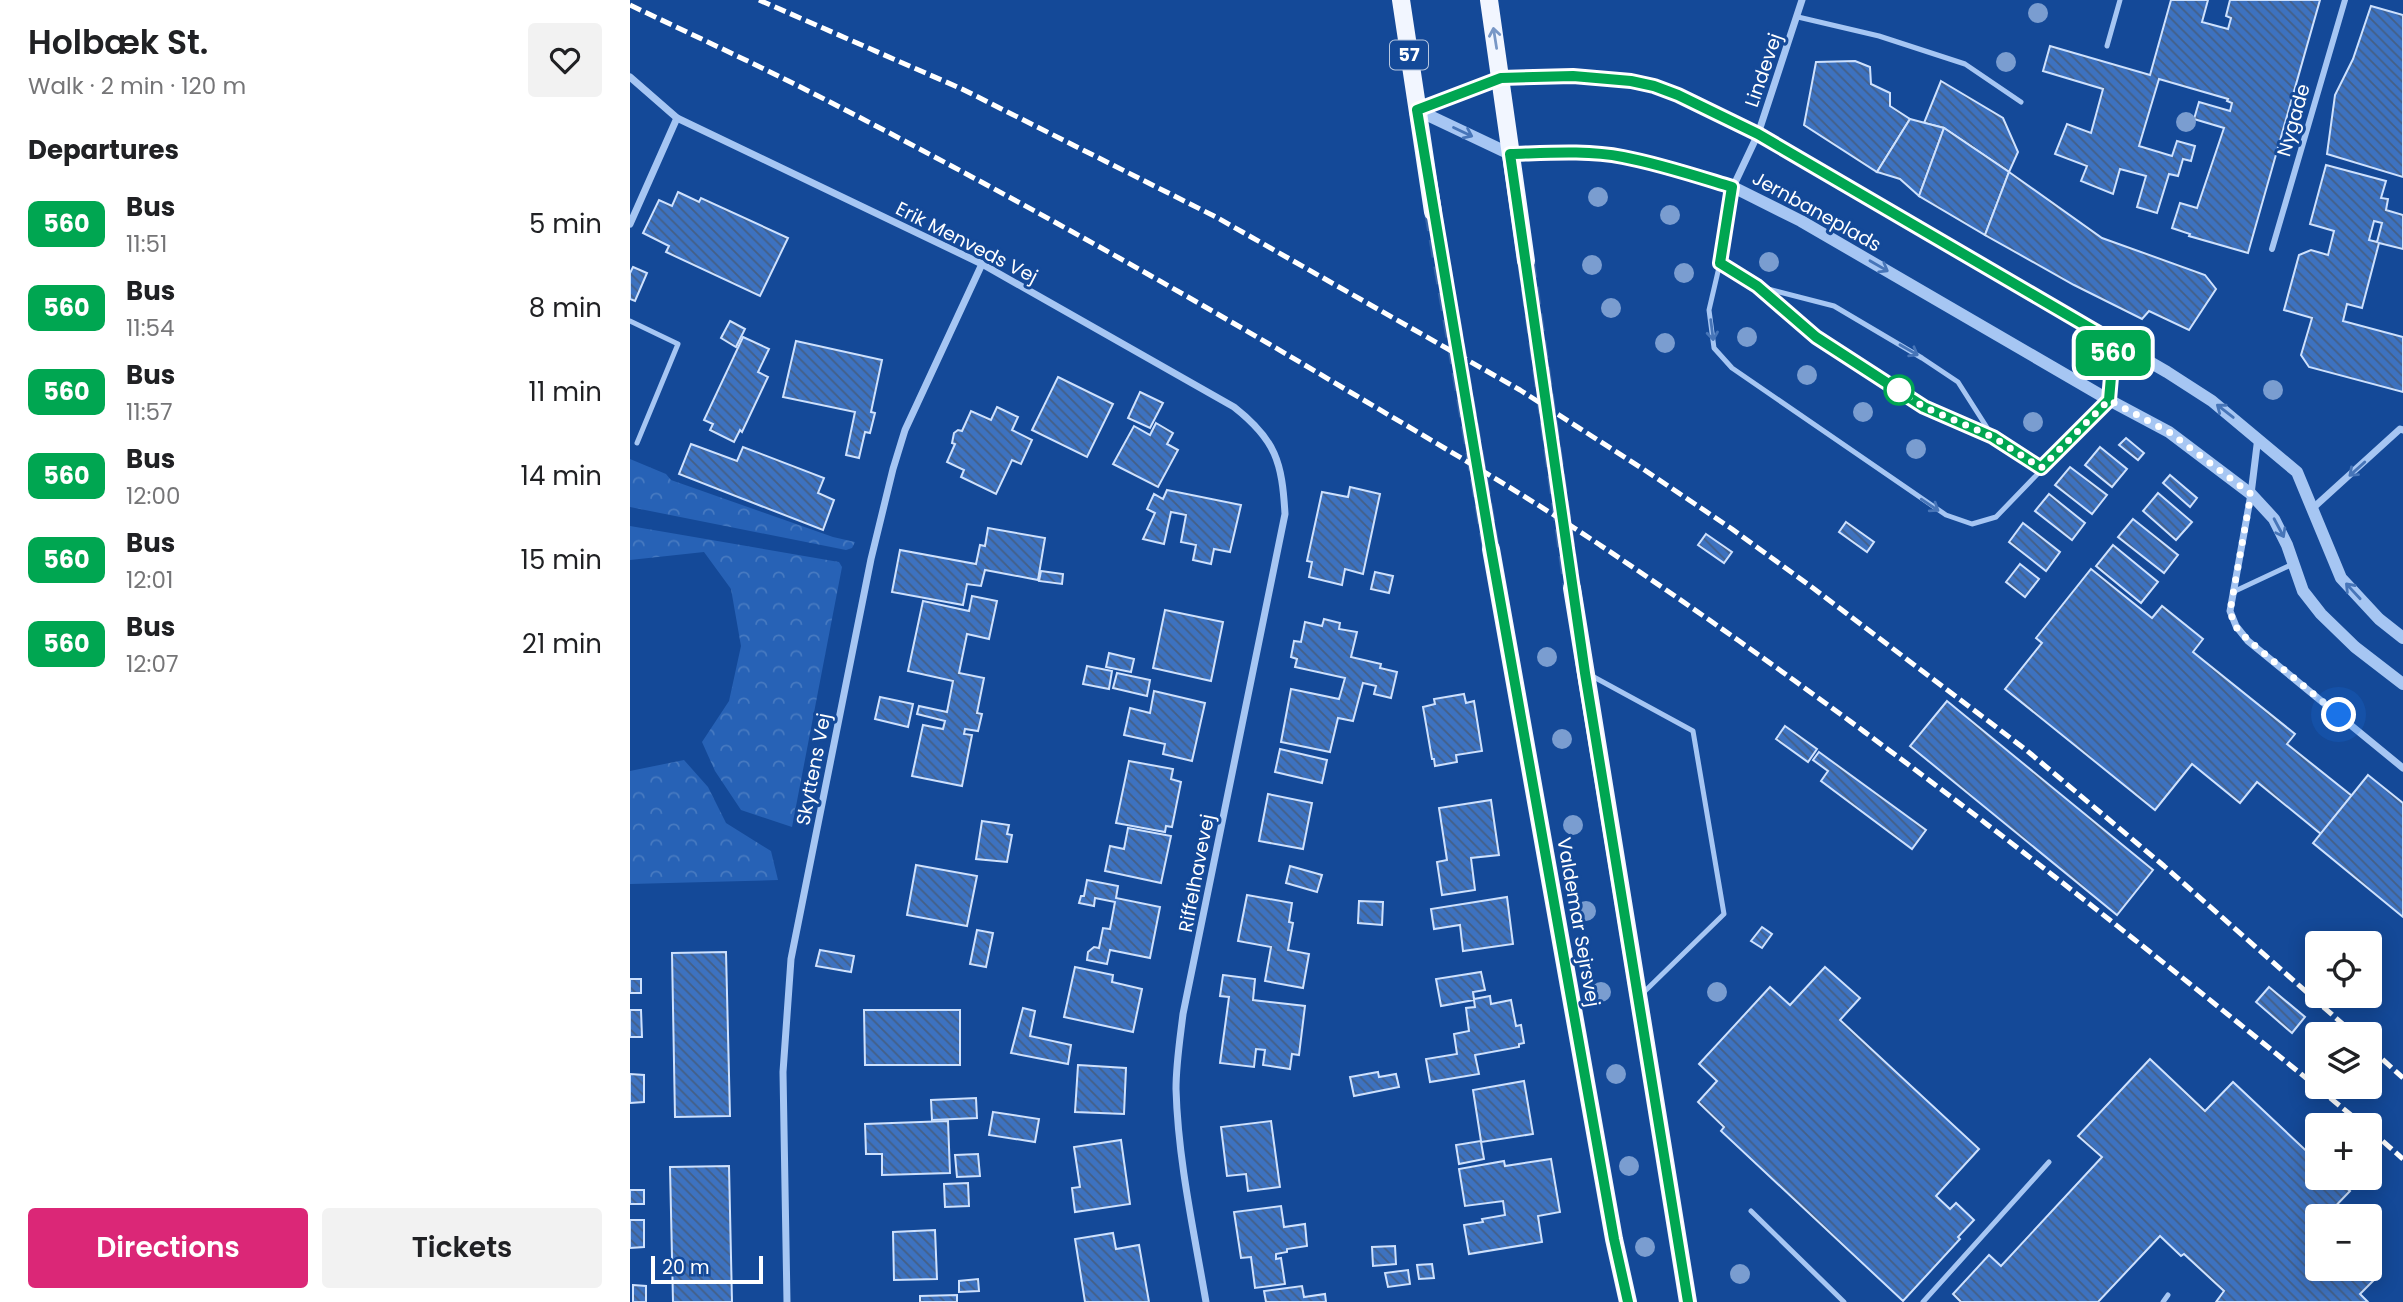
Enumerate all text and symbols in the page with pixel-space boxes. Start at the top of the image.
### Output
text: Holbæk St. [28,19,208,66]
button: heart [528,23,602,97]
one-way arrow [1488,27,1501,49]
street label: Lindevej [1738,29,1789,111]
road number: 57 [1390,40,1428,70]
text: Walk · 2 min · 120 m [28,70,246,102]
street label: Nygade [2270,81,2317,160]
one-way arrow [1452,126,1474,139]
text: Departures [28,132,179,168]
street label: Jernbaneplads [1747,165,1886,258]
text: Bus [126,189,175,225]
street label: Erik Menveds Vej [891,195,1043,290]
text: 5 min [529,206,602,242]
text: 560 [43,207,90,240]
text: 11:51 [126,228,167,260]
one-way arrow [1868,259,1888,273]
text: Bus [126,273,175,309]
text: 8 min [529,290,602,326]
text: 560 [43,291,90,324]
text: 11:54 [126,312,175,344]
one-way arrow [1705,318,1718,340]
line badge: 560 [2073,330,2153,376]
text: 560 [2090,336,2136,369]
one-way arrow [1899,343,1919,357]
text: Bus [126,357,175,393]
text: 11 min [529,374,602,410]
text: 560 [43,375,90,408]
unlabelled marker [1884,375,1914,405]
text: 11:57 [126,396,173,428]
one-way arrow [2216,403,2234,418]
text: Bus [126,441,175,477]
text: 14 min [521,458,602,494]
text: 560 [43,459,90,492]
one-way arrow [2349,460,2366,477]
text: 12:00 [126,480,180,512]
one-way arrow [1920,498,1939,512]
one-way arrow [2272,518,2286,538]
text: Bus [126,525,175,561]
text: 15 min [521,542,602,578]
text: 560 [43,543,90,576]
text: 12:01 [126,564,173,596]
one-way arrow [2345,583,2362,600]
text: Bus [126,609,175,645]
text: 21 min [522,626,602,662]
text: 560 [43,627,90,660]
text: 12:07 [126,648,179,680]
your location [2321,697,2356,732]
street label: Skyttens Vej [789,711,838,827]
street label: Riffelhavevej [1172,812,1221,934]
street label: Valdemar Sejrsvej [1550,835,1607,1009]
map controls [2305,931,2382,1281]
button: locate [2305,931,2382,1008]
button: layers [2305,1022,2382,1099]
button: + [2305,1113,2382,1190]
button: − [2305,1204,2382,1281]
button: Directions [28,1208,308,1288]
button: Tickets [322,1208,602,1288]
scale bar [651,1253,763,1285]
text: 20 m [662,1254,710,1281]

